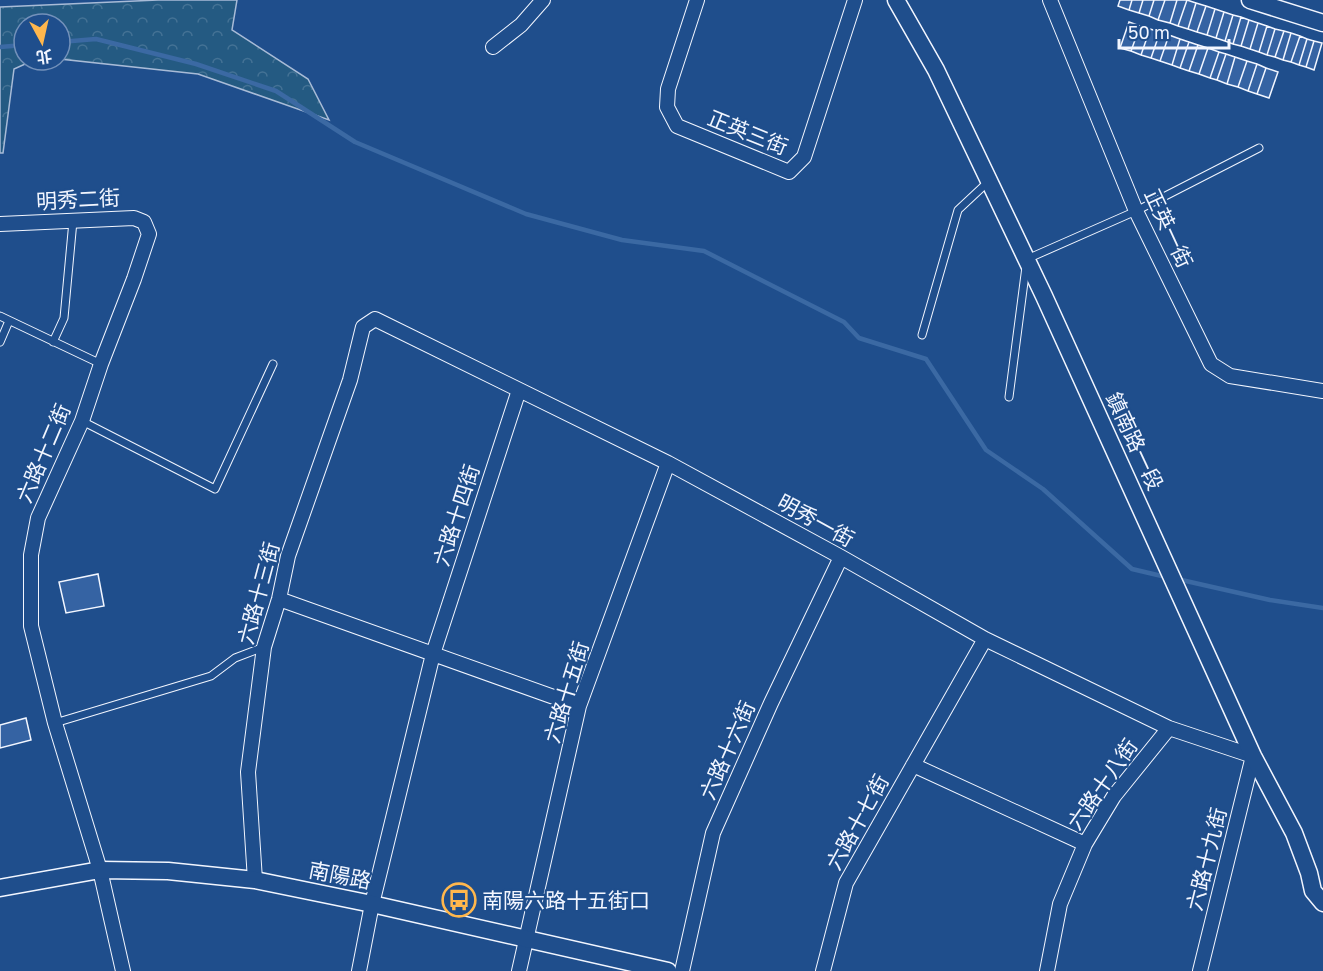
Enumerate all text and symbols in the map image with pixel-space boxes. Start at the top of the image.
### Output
north arrow [12,12,72,72]
scale bar [1119,12,1228,50]
text: 50 m [1128,21,1170,43]
text: 北 [35,46,53,68]
street label: 正英三街 [704,104,792,160]
street label: 明秀二街 [35,184,121,214]
street label: 正英一街 [1139,184,1199,272]
street label: 鎮南路一段 [1101,388,1169,494]
street label: 六路十二街 [11,400,75,506]
street label: 六路十四街 [427,461,485,569]
street label: 明秀一街 [773,488,859,552]
street label: 六路十三街 [232,539,284,647]
street label: 六路十五街 [538,638,594,746]
street label: 六路十六街 [694,697,760,803]
street label: 六路十八街 [1061,734,1143,834]
street label: 六路十七街 [820,770,894,874]
street label: 六路十九街 [1181,805,1231,913]
street label: 南陽路 [307,856,373,894]
bus stop icon: 南陽六路十五街口 [441,882,477,918]
place label: 南陽六路十五街口 [482,887,650,913]

